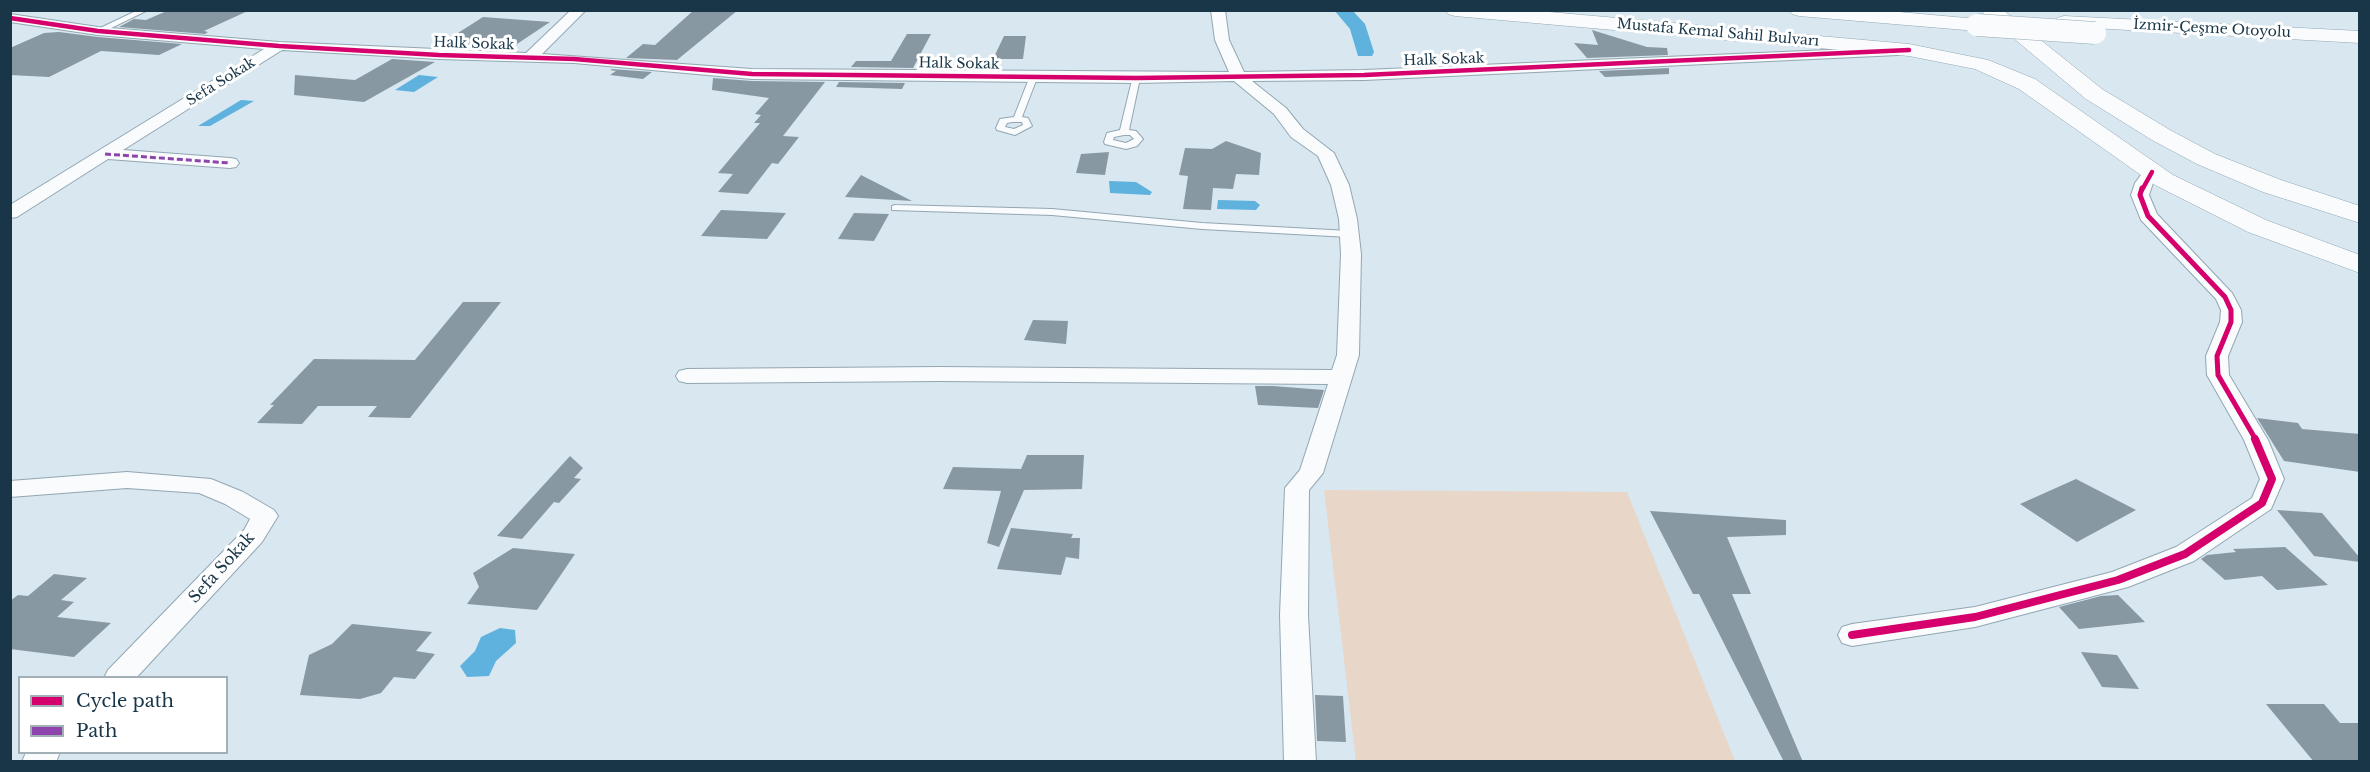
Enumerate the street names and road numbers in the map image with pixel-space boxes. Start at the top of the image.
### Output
street label: Mustafa Kemal Sahil Bulvarı [1616,16,1820,50]
street label: İzmir-Çeşme Otoyolu [2133,16,2291,42]
street label: Halk Sokak [433,34,515,54]
street label: Halk Sokak [1403,50,1485,70]
street label: Sefa Sokak [184,54,258,110]
street label: Halk Sokak [918,55,1000,73]
street label: Sefa Sokak [185,529,259,607]

